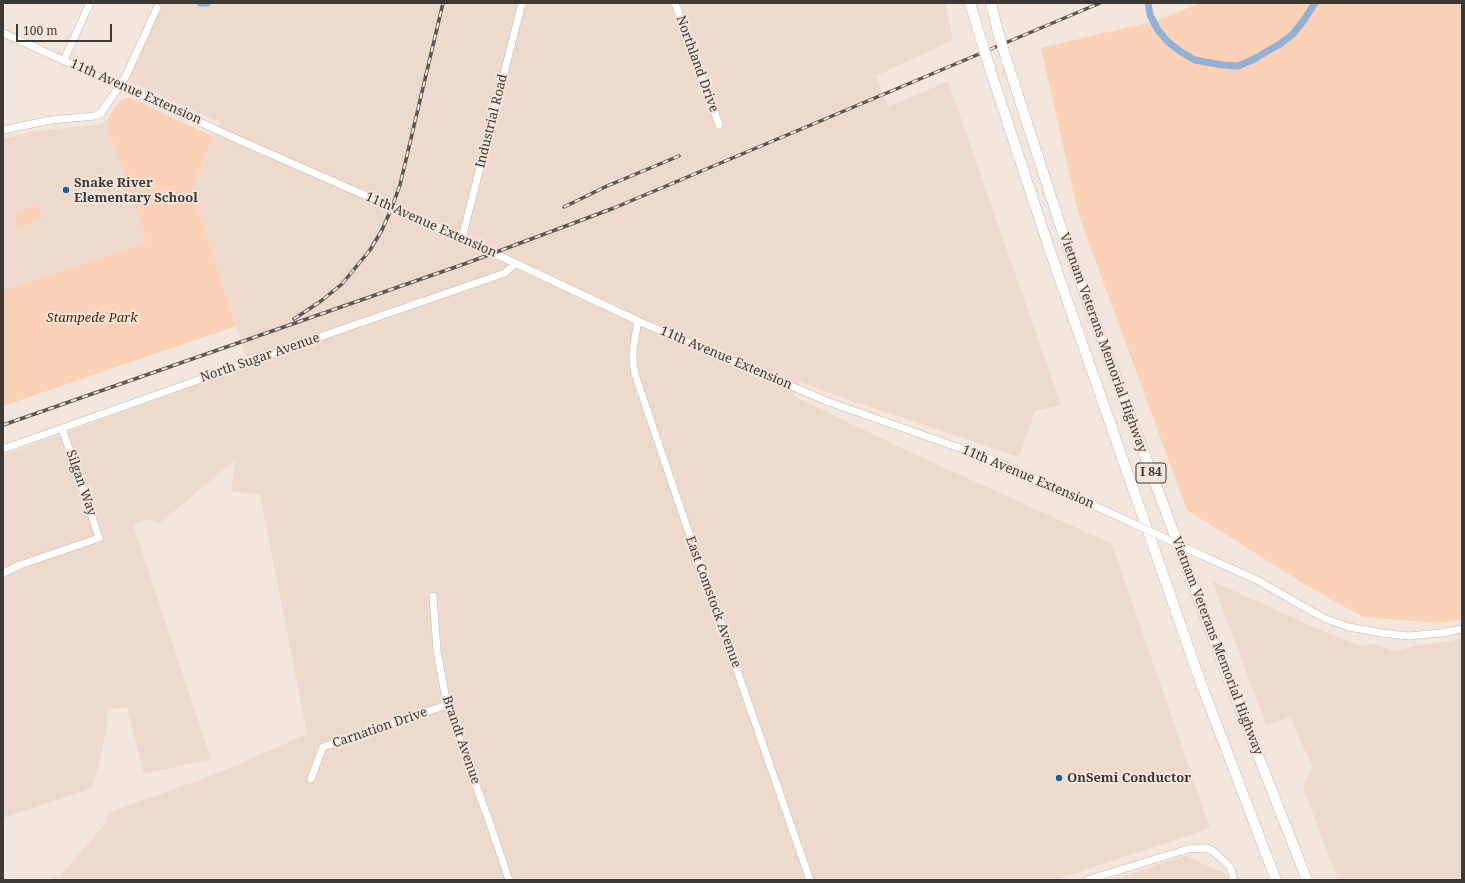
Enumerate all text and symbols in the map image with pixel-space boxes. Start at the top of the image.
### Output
street label: Northland Drive [672,14,722,114]
scale bar [18,16,114,42]
text: 100 m [23,22,58,39]
street label: 11th Avenue Extension [68,56,204,128]
street label: Industrial Road [473,72,511,170]
place label: Snake River Elementary School [74,175,198,206]
marker: Snake River Elementary School [61,185,71,195]
street label: 11th Avenue Extension [363,189,499,261]
street label: Vietnam Veterans Memorial Highway [1056,231,1150,455]
park label: Stampede Park [46,310,138,326]
street label: 11th Avenue Extension [658,323,794,393]
street label: North Sugar Avenue [198,330,322,386]
street label: 11th Avenue Extension [960,442,1096,512]
street label: Silgan Way [62,448,100,518]
road number: I 84 [1136,463,1166,483]
street label: East Comstock Avenue [682,534,744,670]
street label: Vietnam Veterans Memorial Highway [1168,535,1266,757]
street label: Brandt Avenue [439,694,483,786]
street label: Carnation Drive [330,704,430,752]
place label: OnSemi Conductor [1067,770,1191,786]
marker: OnSemi Conductor [1054,773,1064,783]

